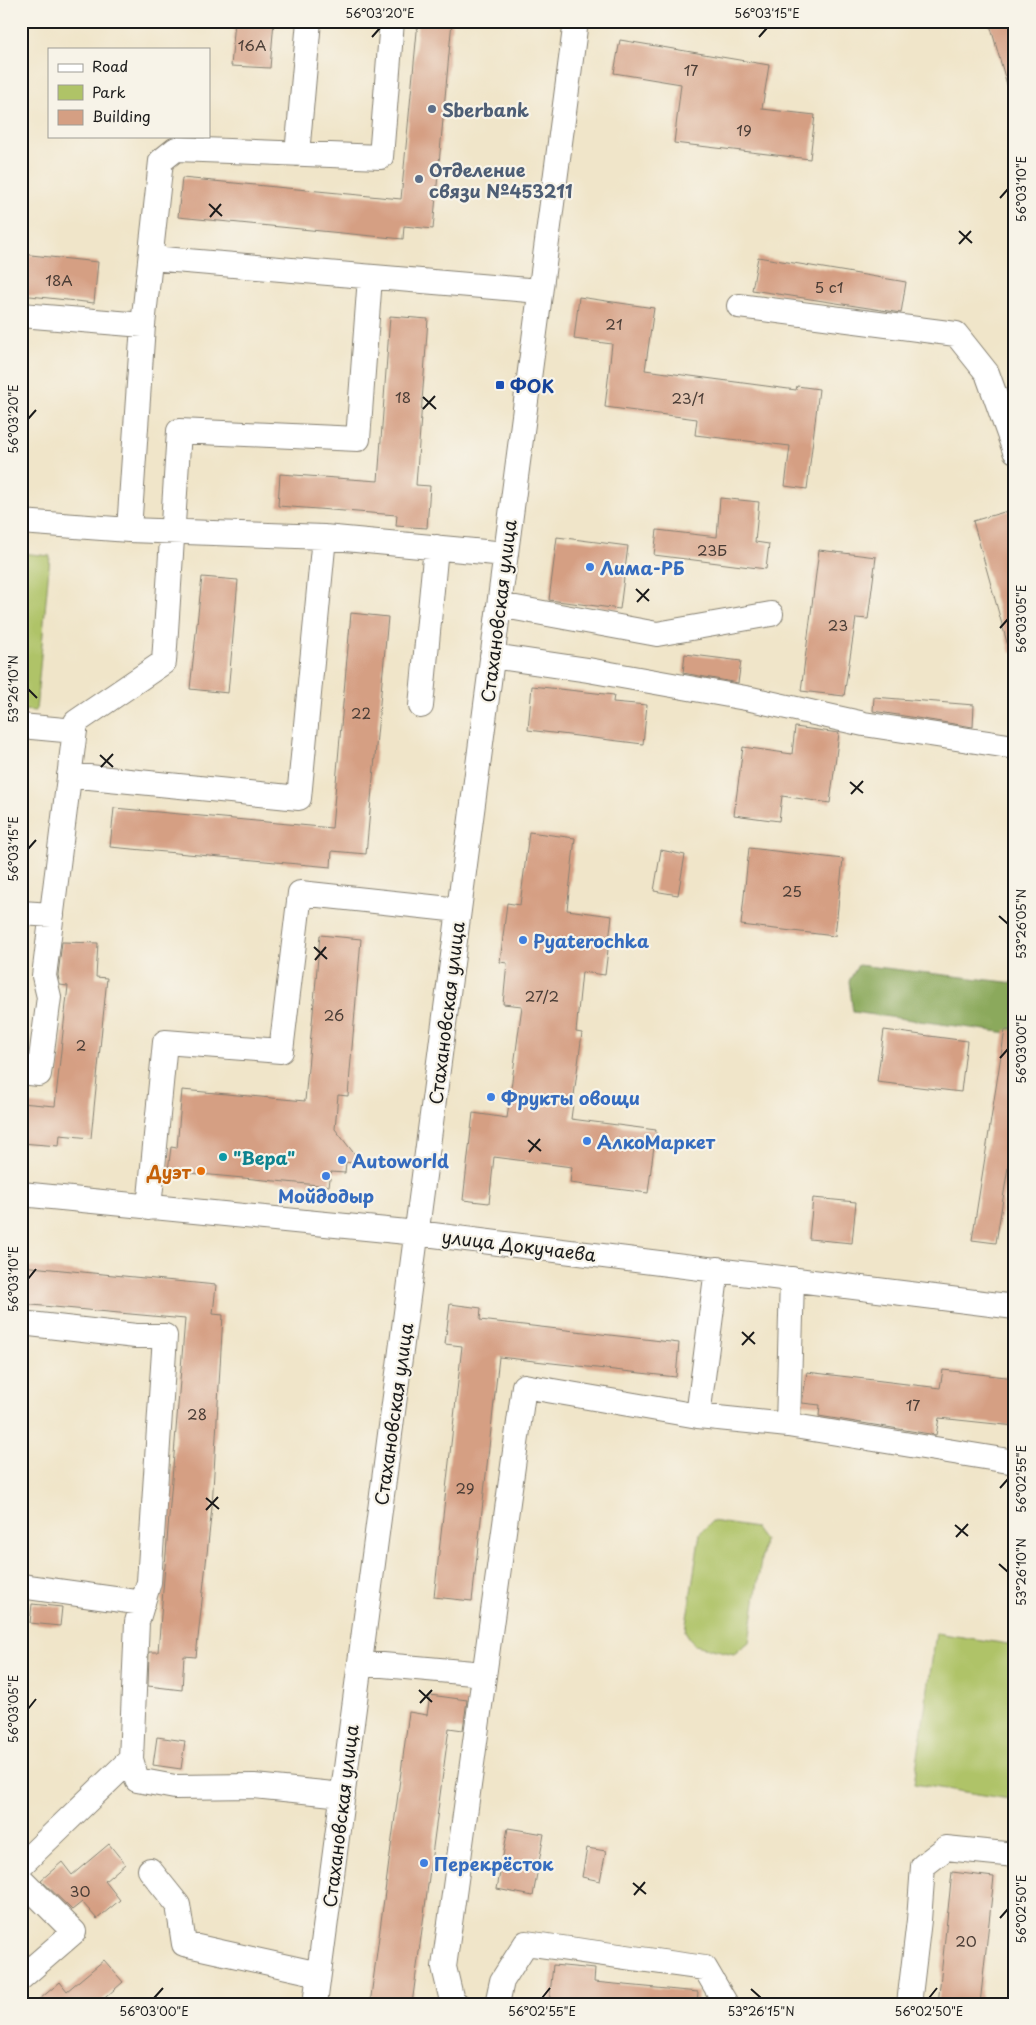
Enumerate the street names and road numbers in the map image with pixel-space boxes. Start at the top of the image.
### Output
street label: Стахановская улица [473,517,523,704]
street label: Стахановская улица [421,919,471,1106]
street label: улица Докучаева [440,1222,599,1268]
street label: Стахановская улица [367,1320,419,1507]
street label: Стахановская улица [315,1722,365,1909]

